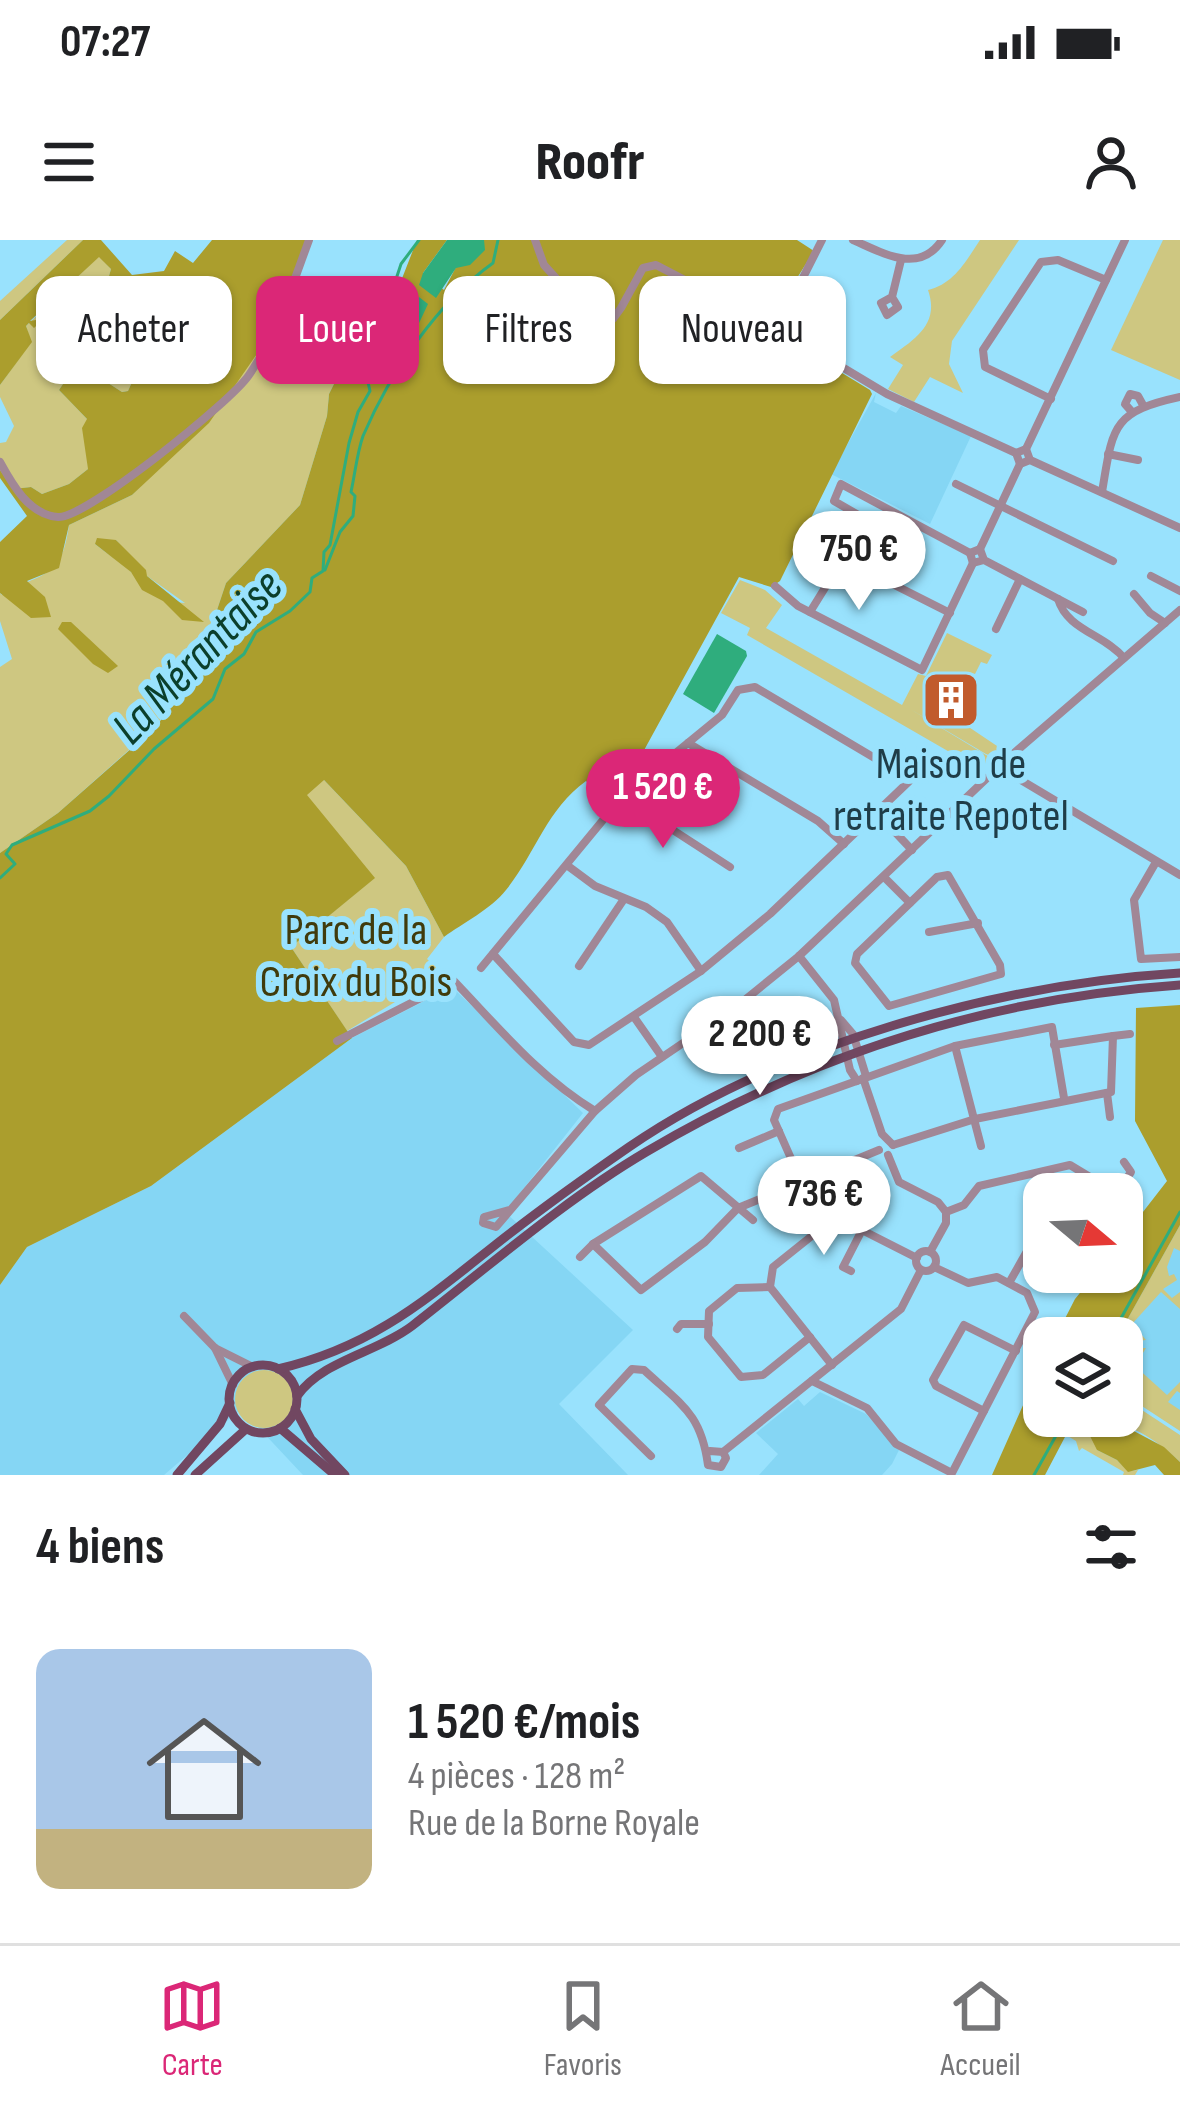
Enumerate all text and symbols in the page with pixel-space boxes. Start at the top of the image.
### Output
text: 07:27 [60,15,150,70]
icon: menu [36,129,102,195]
icon: person [1078,129,1144,195]
text: Roofr [535,130,645,195]
chip: Acheter [36,276,232,384]
chip: Louer [256,276,419,384]
chip: Filtres [443,276,615,384]
chip: Nouveau [639,276,846,384]
pin: 750 € [775,511,943,613]
text: 750 € [820,526,898,573]
water label: La Mérantaise [101,558,295,756]
building icon: Maison de retraite Repotel [920,669,982,731]
place label: Maison de retraite Repotel [833,737,1069,844]
pin: 1 520 € [552,749,774,851]
text: 1 520 € [613,764,713,811]
park label: Parc de la Croix du Bois [260,903,452,1010]
pin: 2 200 € [649,996,871,1098]
text: 2 200 € [708,1011,812,1058]
pin: 736 € [740,1156,908,1258]
text: 736 € [785,1171,863,1218]
north arrow [1023,1173,1143,1293]
map controls [1023,1173,1143,1437]
button: layers [1023,1317,1143,1437]
icon: filters [1078,1514,1144,1580]
text: 4 biens [36,1517,164,1578]
text: 1 520 €/mois [408,1692,640,1753]
icon: home [132,1697,276,1841]
text: 4 pièces · 128 m² [408,1753,625,1800]
text: Rue de la Borne Royale [408,1800,700,1847]
tab: Carte [159,1973,225,2085]
tab: Favoris [544,1973,622,2085]
tab: Accueil [940,1973,1021,2085]

